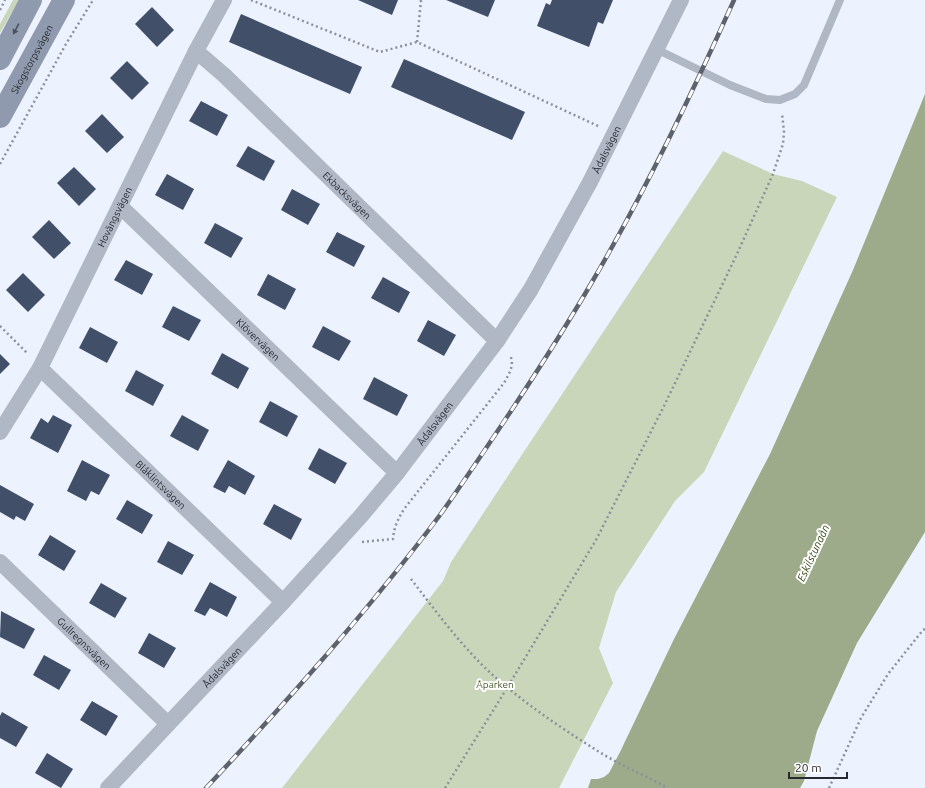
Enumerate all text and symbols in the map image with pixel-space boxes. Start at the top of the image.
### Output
street label: Skogstorpsvägen [9,23,55,96]
one-way arrow [12,23,19,35]
street label: Ådalsvägen [590,124,623,175]
street label: Ekbacksvägen [321,170,373,221]
street label: Hovängsvägen [95,185,134,249]
street label: Klövervägen [234,316,282,363]
street label: Ådalsvägen [415,400,455,447]
street label: Blåklintsvägen [133,458,188,511]
water label: Eskilstunaån [795,523,831,583]
street label: Gullregnsvägen [55,615,113,672]
street label: Ådalsvägen [200,645,244,690]
park label: Åparken [476,679,514,690]
scale bar [789,754,847,780]
text: 20 m [795,761,822,774]

